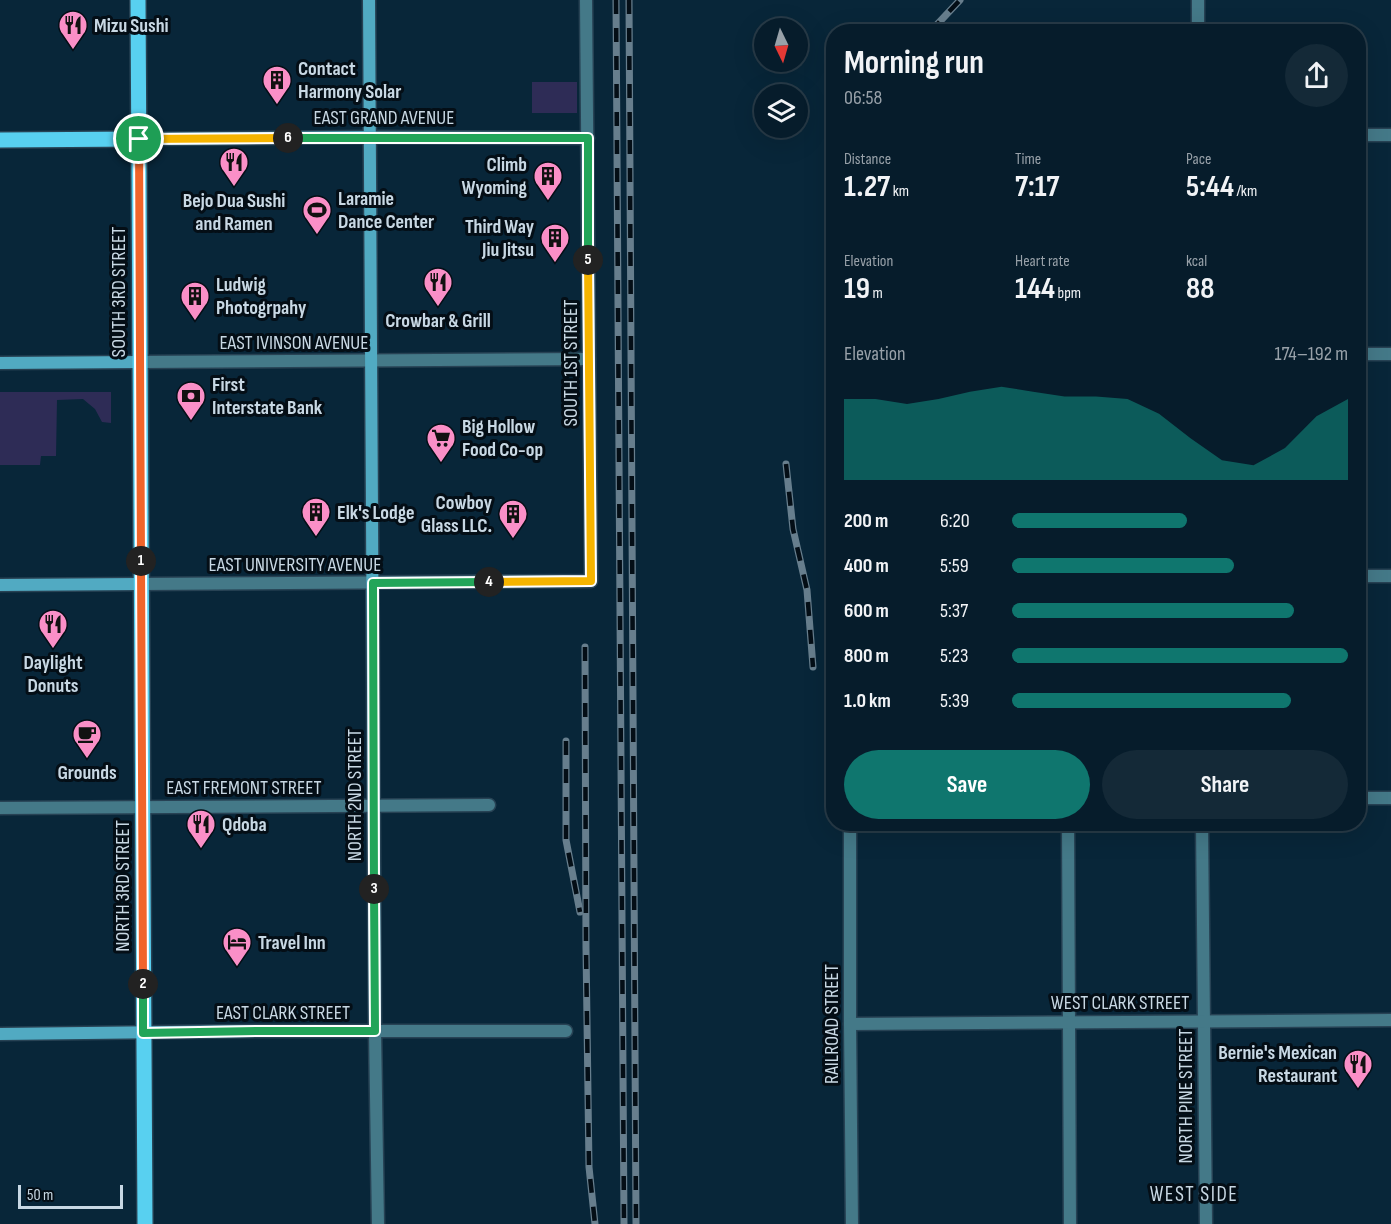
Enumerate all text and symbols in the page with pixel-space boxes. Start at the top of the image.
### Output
restaurant icon: Mizu Sushi [57,9,89,51]
place label: Mizu Sushi [94,14,169,38]
north arrow [754,18,808,72]
map controls [754,18,808,138]
text: Morning run [844,43,984,83]
button: share [1285,44,1348,107]
place label: Contact Harmony Solar [298,57,401,104]
building icon: Contact Harmony Solar [261,64,293,106]
button: layers [754,84,808,138]
text: 06:58 [844,86,882,110]
street label: EAST GRAND AVENUE [314,106,454,130]
pin [113,113,164,164]
icon: arrive [122,122,155,155]
pin: 6 [273,123,303,153]
text: 6 [284,128,292,147]
restaurant icon: Bejo Dua Sushi and Ramen [218,146,250,188]
text: Distance [844,150,891,169]
text: Time [1015,150,1041,169]
text: Pace [1186,150,1211,169]
place label: Climb Wyoming [462,153,528,200]
building icon: Climb Wyoming [532,160,564,202]
text: 1.27 [844,169,890,205]
text: 7:17 [1015,169,1059,205]
text: 5:44 [1186,169,1234,205]
text: km [890,182,909,201]
text: /km [1234,182,1257,201]
place label: Laramie Dance Center [338,187,434,234]
place label: Bejo Dua Sushi and Ramen [183,189,285,236]
sports icon: Laramie Dance Center [301,194,333,236]
place label: Third Way Jiu Jitsu [465,215,535,262]
building icon: Third Way Jiu Jitsu [539,222,571,264]
street label: SOUTH 3RD STREET [107,227,131,357]
pin: 5 [573,245,603,275]
text: 5 [584,250,592,269]
text: Elevation [844,252,893,271]
text: Heart rate [1015,252,1070,271]
text: kcal [1186,252,1207,271]
restaurant icon: Crowbar & Grill [422,266,454,308]
text: 19 [844,271,870,307]
text: 144 [1015,271,1055,307]
text: 88 [1186,271,1214,307]
place label: Ludwig Photogrpahy [216,273,307,320]
building icon: Ludwig Photogrpahy [179,280,211,322]
text: m [870,284,883,303]
text: bpm [1055,284,1081,303]
street label: SOUTH 1ST STREET [559,300,583,426]
place label: Crowbar & Grill [385,309,491,333]
street label: EAST IVINSON AVENUE [220,331,368,355]
text: Elevation [844,342,906,366]
text: 174–192 m [1274,342,1348,366]
place label: First Interstate Bank [212,373,323,420]
bank icon: First Interstate Bank [175,380,207,422]
place label: Big Hollow Food Co-op [462,415,543,462]
supermarket icon: Big Hollow Food Co-op [425,422,457,464]
place label: Cowboy Glass LLC. [421,491,493,538]
building icon: Elk's Lodge [300,496,332,538]
building icon: Cowboy Glass LLC. [497,498,529,540]
place label: Elk's Lodge [337,501,415,525]
text: 200 m [844,509,888,533]
text: 6:20 [940,509,970,533]
pin: 1 [126,546,156,576]
text: 1 [138,551,144,570]
street label: EAST UNIVERSITY AVENUE [209,553,381,577]
text: 400 m [844,554,889,578]
text: 5:59 [940,554,969,578]
pin: 4 [474,567,504,597]
text: 4 [485,572,493,591]
text: 600 m [844,599,889,623]
text: 5:37 [940,599,968,623]
restaurant icon: Daylight Donuts [37,608,69,650]
text: 800 m [844,644,889,668]
text: 5:23 [940,644,968,668]
place label: Daylight Donuts [23,651,83,698]
text: 1.0 km [844,689,891,713]
text: 5:39 [940,689,969,713]
cafe icon: Grounds [71,718,103,760]
street label: NORTH 2ND STREET [343,729,367,861]
button: Save [844,750,1090,819]
button: Share [1102,750,1348,819]
place label: Grounds [57,761,117,785]
street label: EAST FREMONT STREET [166,776,322,800]
restaurant icon: Qdoba [185,808,217,850]
place label: Qdoba [222,813,267,837]
street label: NORTH 3RD STREET [111,820,135,952]
pin: 3 [359,874,389,904]
text: 3 [370,879,378,898]
hotel icon: Travel Inn [221,926,253,968]
place label: Travel Inn [258,931,326,955]
street label: RAILROAD STREET [820,964,844,1084]
pin: 2 [128,969,158,999]
text: 2 [139,974,147,993]
street label: WEST CLARK STREET [1051,991,1189,1015]
street label: EAST CLARK STREET [216,1001,350,1025]
street label: NORTH PINE STREET [1174,1029,1198,1163]
place label: Bernie's Mexican Restaurant [1218,1041,1337,1088]
restaurant icon: Bernie's Mexican Restaurant [1342,1048,1374,1090]
scale bar [18,1182,123,1210]
district label: WEST SIDE [1150,1182,1238,1207]
text: 50 m [27,1186,53,1205]

